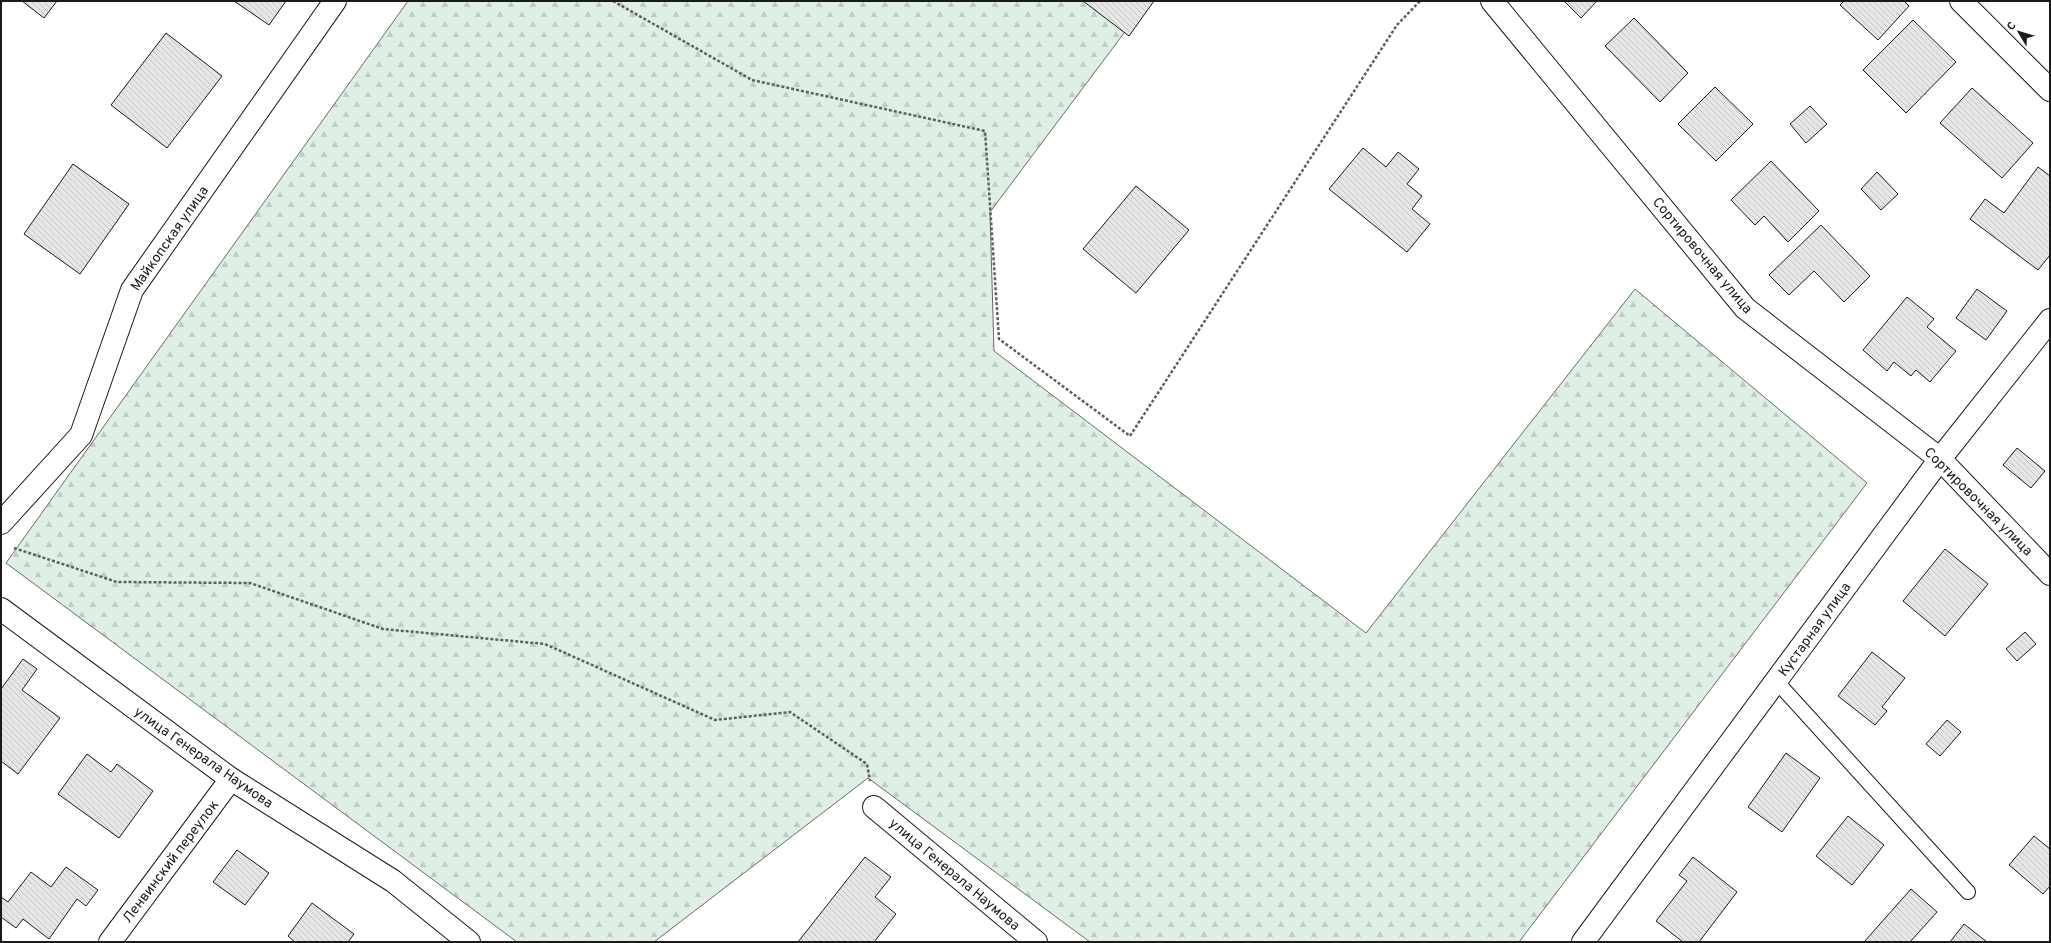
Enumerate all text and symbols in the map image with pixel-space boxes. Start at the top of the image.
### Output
north arrow [1999,12,2039,52]
text: С [2004,19,2020,34]
street label: Майкопская улица [128,183,213,295]
street label: Сортировочная улица [1648,194,1755,318]
street label: Сортировочная улица [1920,444,2036,560]
street label: Кустарная улица [1775,579,1855,680]
street label: улица Генерала Наумова [130,704,276,813]
street label: Ленвинский переулок [119,797,223,927]
street label: улица Генерала Наумова [885,815,1023,935]

